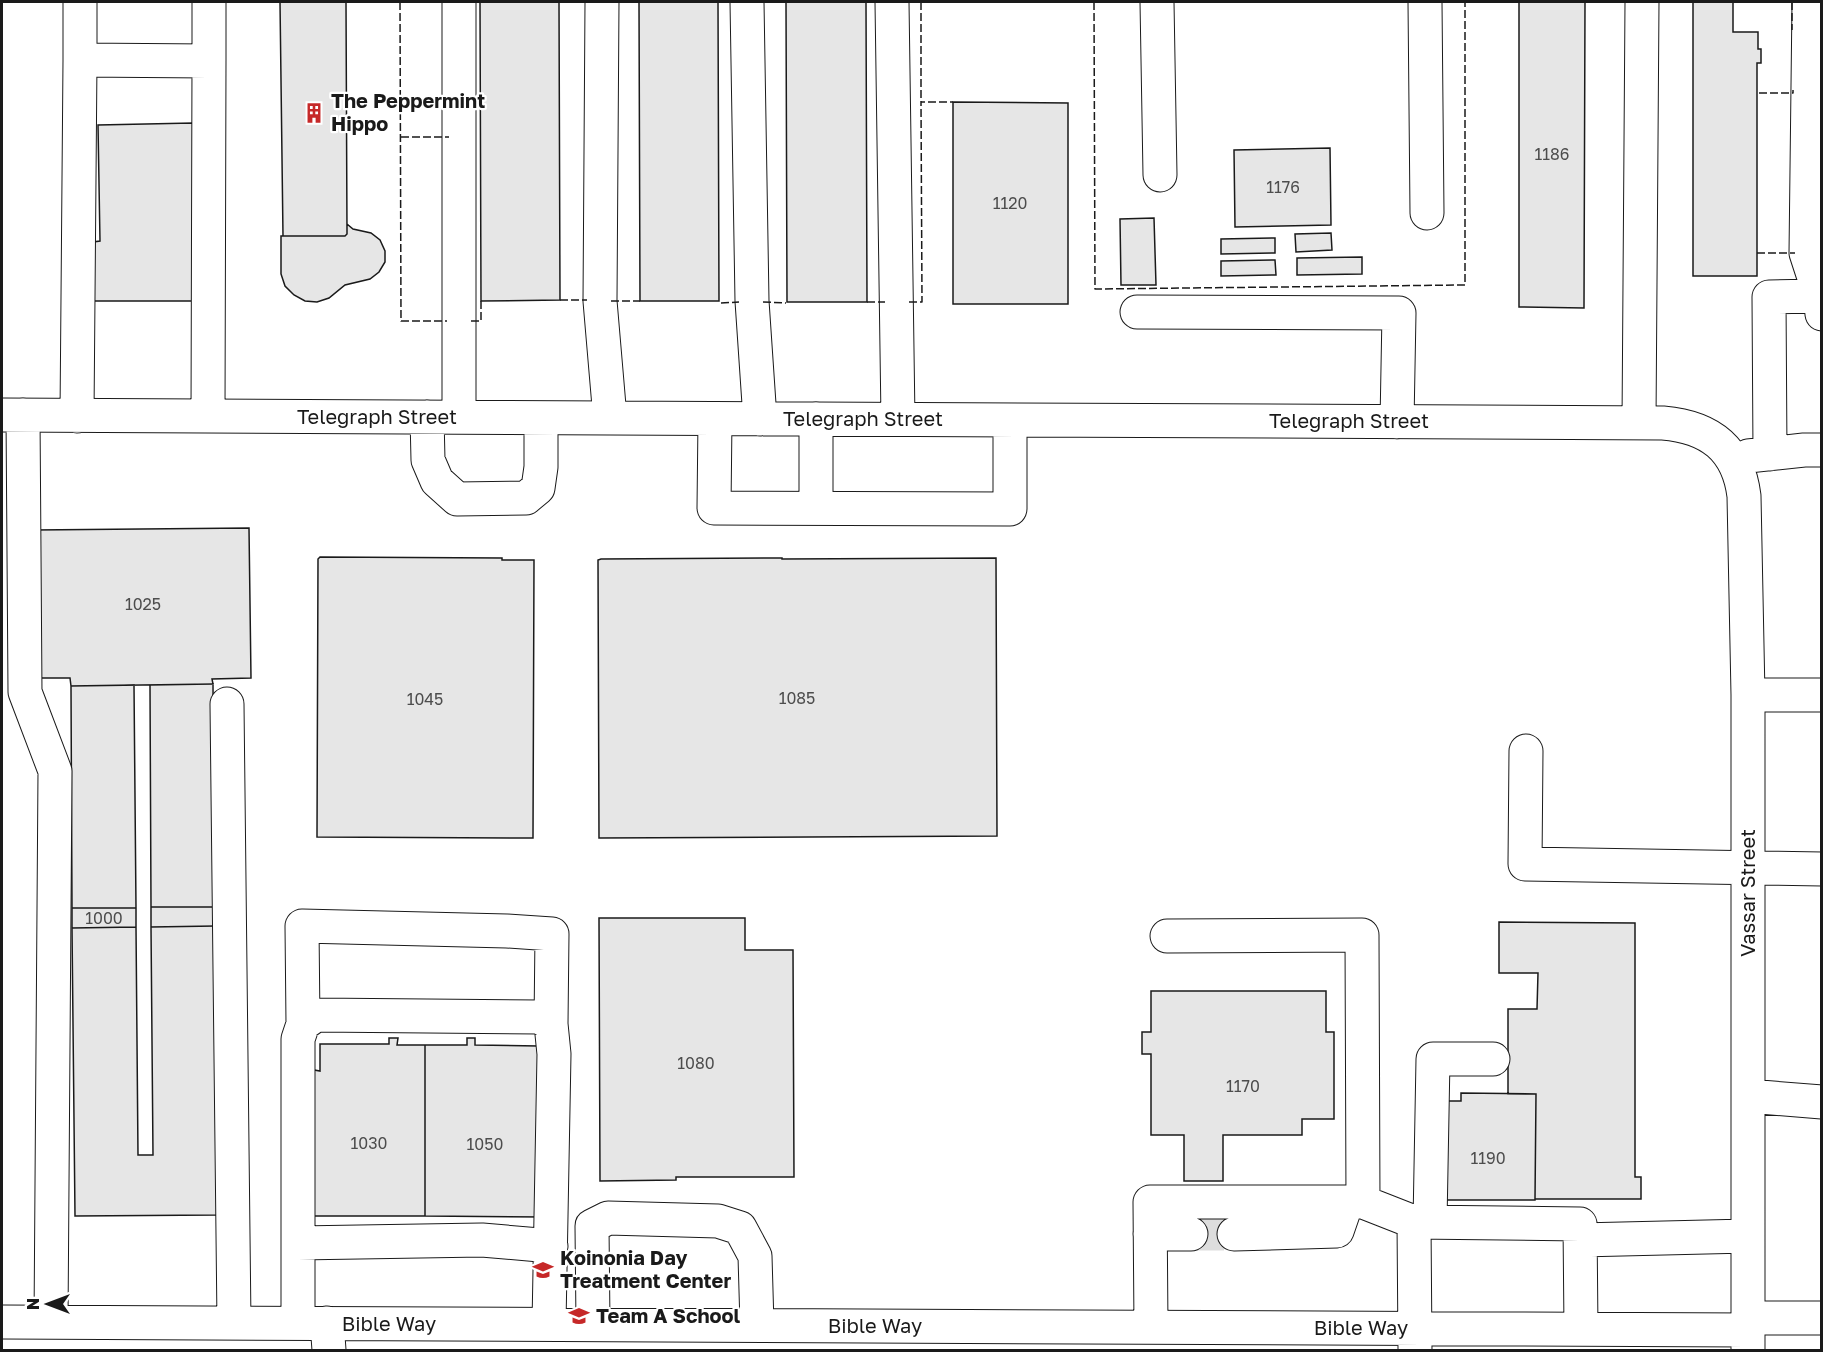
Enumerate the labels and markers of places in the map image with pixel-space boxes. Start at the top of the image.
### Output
place label: The Peppermint Hippo [331,88,485,135]
building icon: The Peppermint Hippo [302,101,326,125]
place label: Koinonia Day Treatment Center [560,1245,731,1292]
school or university icon: Koinonia Day Treatment Center [531,1258,555,1282]
place label: Team A School [596,1303,740,1327]
school or university icon: Team A School [567,1304,591,1328]

